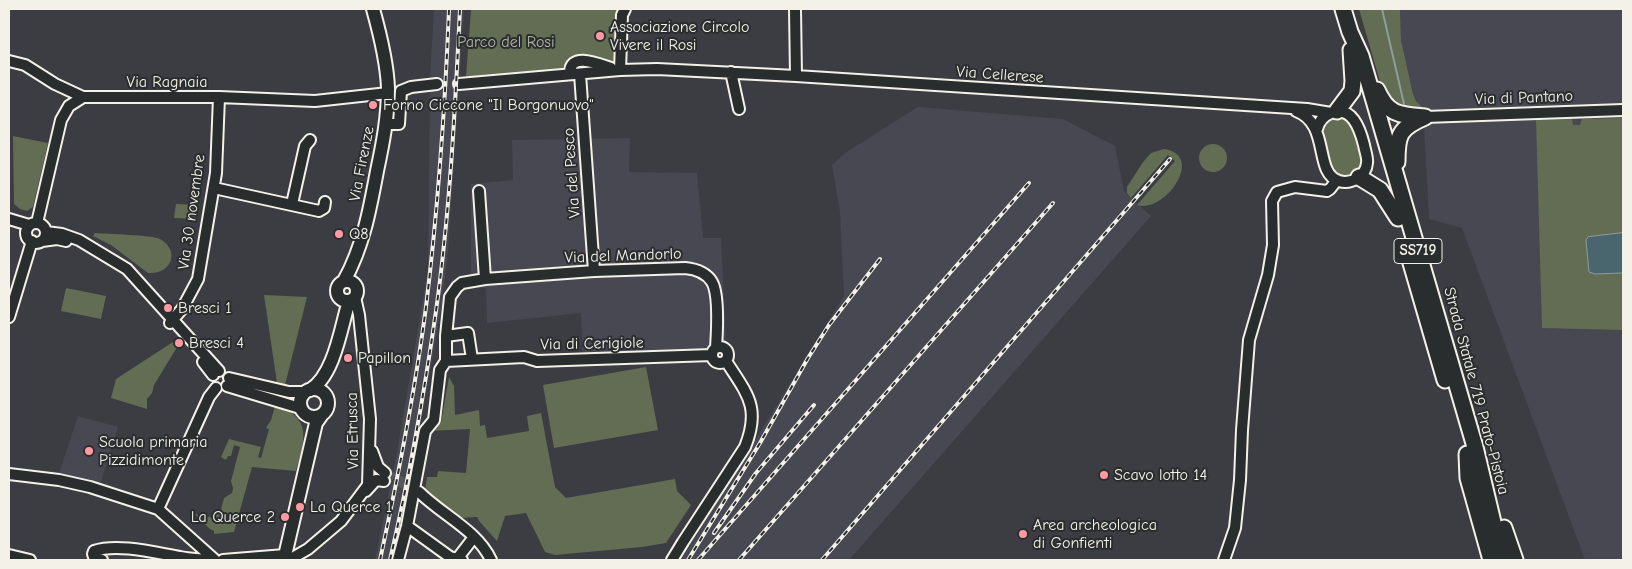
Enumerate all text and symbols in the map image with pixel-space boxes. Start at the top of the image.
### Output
place label: Associazione Circolo Vivere il Rosi [610,17,749,55]
marker: Associazione Circolo Vivere il Rosi [594,30,606,42]
park label: Parco del Rosi [457,32,555,52]
street label: Via Cellerese [956,62,1044,88]
street label: Via Ragnaia [127,72,207,92]
street label: Via di Pantano [1475,87,1573,109]
place label: Forno Ciccone "Il Borgonuovo" [383,95,594,115]
marker: Forno Ciccone "Il Borgonuovo" [367,99,379,111]
street label: Via Firenze [345,125,379,203]
street label: Via del Pesco [559,127,585,219]
street label: Via 30 novembre [174,153,210,271]
place label: Q8 [349,224,369,244]
marker: Q8 [333,228,345,240]
road number: SS719 [1394,238,1442,264]
street label: Via del Mandorlo [564,244,682,268]
street label: Strada Statale 719 Prato-Pistoia [1439,285,1513,497]
place label: Bresci 1 [178,298,232,318]
marker: Bresci 1 [162,302,174,314]
place label: Bresci 4 [189,333,244,353]
street label: Via di Cerigiole [540,334,644,354]
marker: Bresci 4 [173,337,185,349]
place label: Papillon [358,348,411,368]
marker: Papillon [342,352,354,364]
street label: Via Etrusca [343,392,363,470]
place label: Scuola primaria Pizzidimonte [99,432,207,470]
marker: Scuola primaria Pizzidimonte [83,445,95,457]
place label: Scavo lotto 14 [1114,465,1207,485]
marker: Scavo lotto 14 [1098,469,1110,481]
place label: La Querce 1 [310,497,392,517]
marker: La Querce 1 [294,501,306,513]
place label: La Querce 2 [191,507,275,527]
marker: La Querce 2 [279,511,291,523]
place label: Area archeologica di Gonfienti [1033,515,1157,553]
marker: Area archeologica di Gonfienti [1017,528,1029,540]

